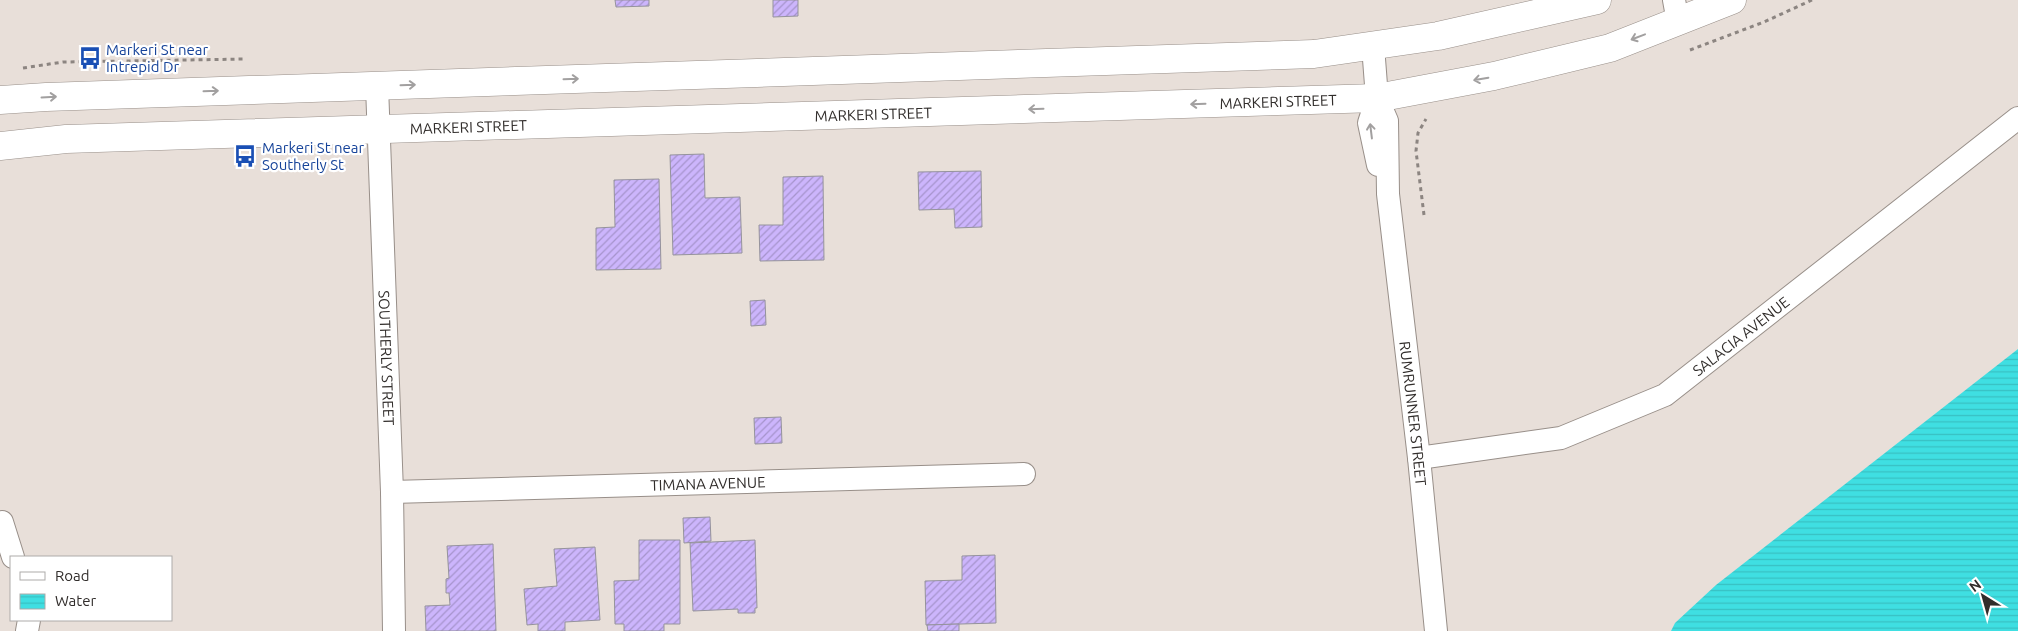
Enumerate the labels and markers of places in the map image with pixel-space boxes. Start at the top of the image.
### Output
place label: Markeri St near Intrepid Dr [106,41,209,75]
bus stop icon: Markeri St near Intrepid Dr [77,45,103,71]
place label: Markeri St near Southerly St [262,139,365,173]
bus stop icon: Markeri St near Southerly St [232,143,258,169]

